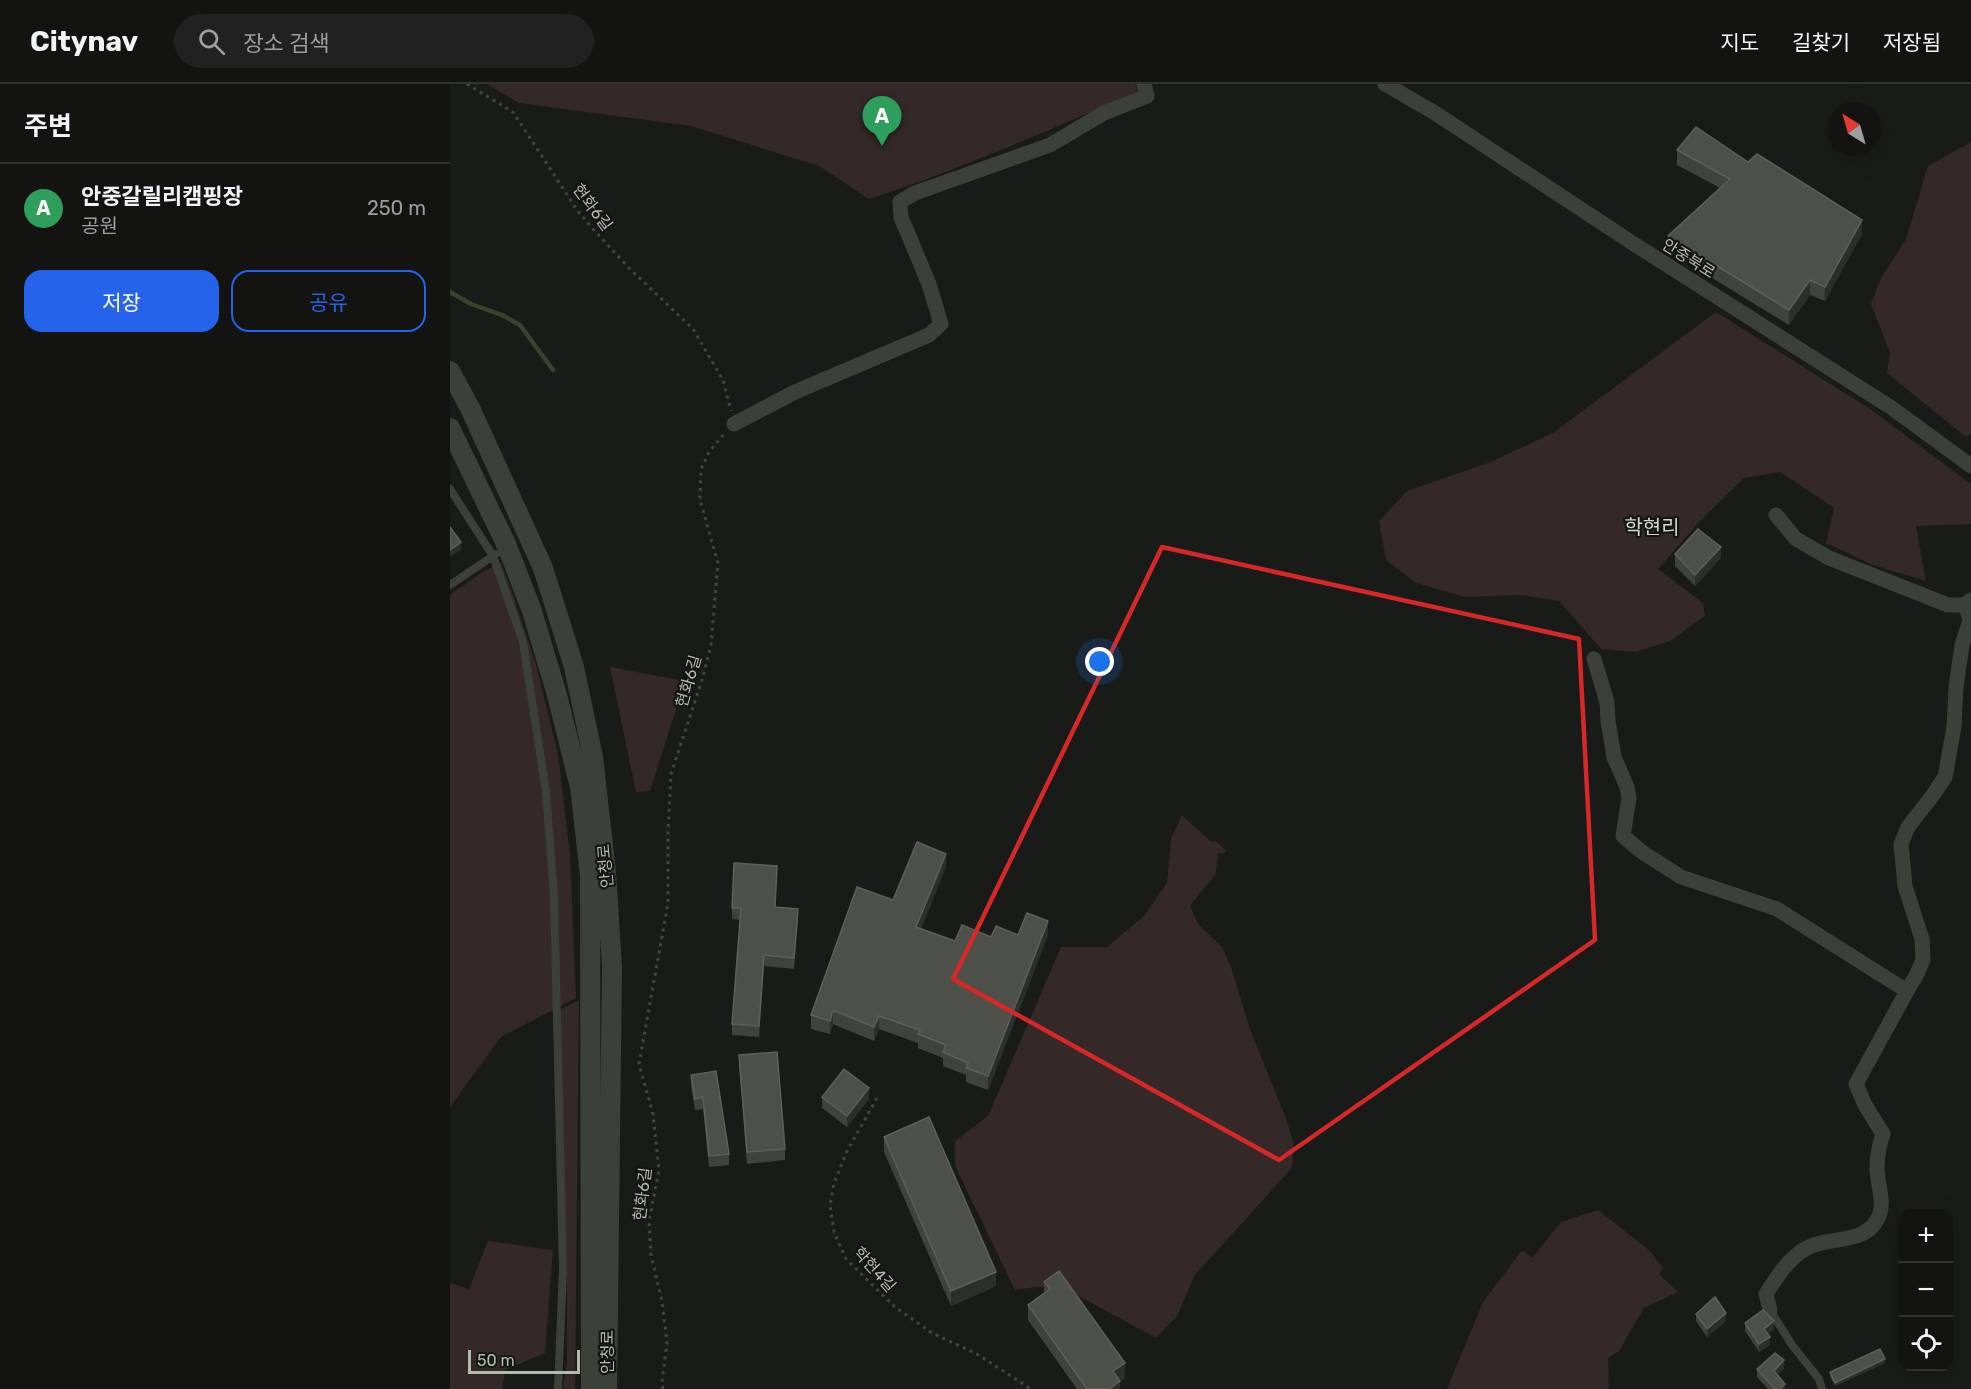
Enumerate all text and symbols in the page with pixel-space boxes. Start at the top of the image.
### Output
search box [174,14,594,68]
text: Citynav [30,25,138,58]
icon: search [195,25,228,58]
text: 장소 검색 [243,30,330,57]
text: 지도 [1720,30,1759,55]
text: 길찾기 [1792,30,1850,55]
text: 저장됨 [1883,30,1941,55]
pin: A [862,97,902,146]
north arrow [1827,102,1881,156]
text: 주변 [24,111,72,142]
street label: 현화6길 [569,180,616,235]
text: 안중갈릴리캠핑장 [81,183,243,210]
text: A [36,196,51,220]
text: 250 m [367,196,426,220]
text: 공원 [81,214,118,238]
street label: 안중북로 [1659,235,1719,282]
button: 저장 [24,270,219,332]
button: 공유 [231,270,426,332]
district label: 학현리 [1624,515,1680,539]
your location [1085,647,1114,676]
street label: 현화6길 [672,653,705,710]
street label: 안청로 [594,843,617,889]
street label: 현화6길 [630,1166,655,1222]
map controls [1899,1209,1953,1371]
button: + [1899,1209,1953,1263]
street label: 학현4길 [849,1243,900,1296]
button: − [1899,1263,1953,1317]
button: locate [1899,1317,1953,1371]
street label: 안청로 [598,1330,617,1374]
scale bar [468,1347,580,1374]
text: 50 m [477,1351,515,1370]

